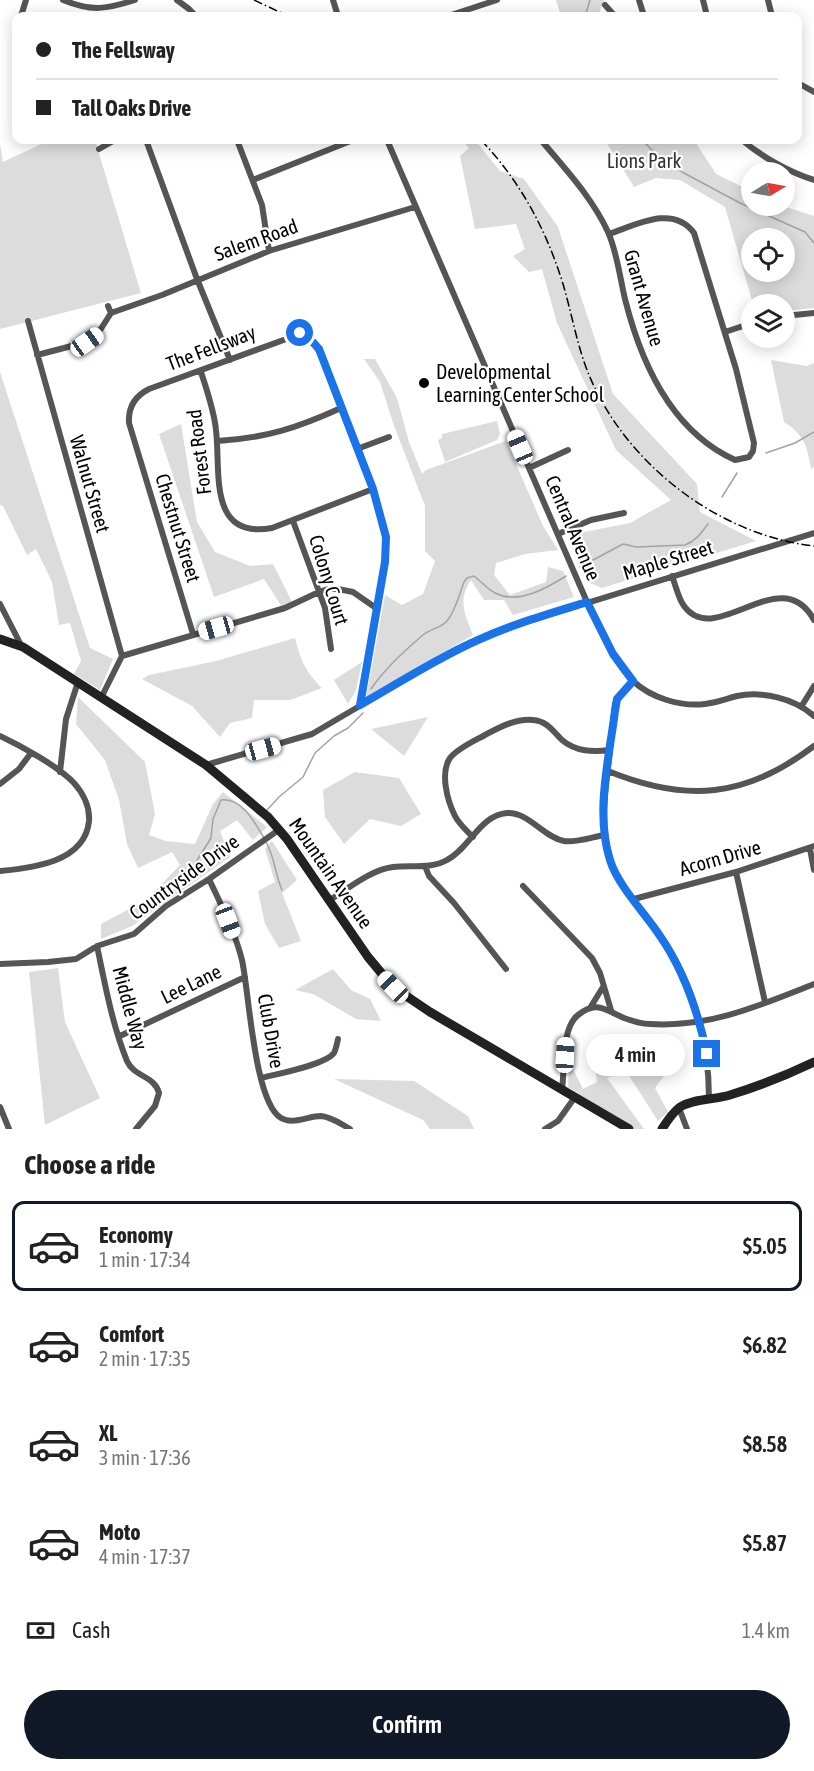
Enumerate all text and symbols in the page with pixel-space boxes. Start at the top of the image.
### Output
text: The Fellsway [72,37,175,63]
text: Tall Oaks Drive [72,95,191,121]
park label: Lions Park [607,149,682,172]
north arrow [741,162,795,216]
map controls [741,162,795,348]
street label: Salem Road [211,214,301,265]
button: locate [741,228,795,282]
street label: Grant Avenue [620,247,669,349]
button: layers [741,294,795,348]
route start [286,319,313,346]
street label: The Fellsway [163,320,259,375]
car [67,324,107,360]
place label: Developmental Learning Center School [436,360,605,406]
marker: Developmental Learning Center School [417,376,431,390]
street label: Forest Road [182,408,215,496]
car [505,427,535,467]
street label: Walnut Street [66,433,115,535]
street label: Chestnut Street [151,471,206,585]
street label: Central Avenue [541,472,606,584]
street label: Colony Court [305,532,354,628]
street label: Maple Street [620,535,716,584]
car [196,614,236,642]
car [243,736,283,762]
street label: Mountain Avenue [285,813,378,932]
street label: Countryside Drive [125,829,243,924]
street label: Acorn Drive [676,835,763,880]
car [213,901,243,941]
street label: Lee Lane [157,959,225,1008]
street label: Middle Way [108,964,153,1052]
car [374,968,412,1006]
street label: Club Drive [254,992,289,1070]
callout: 4 min [587,1033,686,1075]
car [555,1037,575,1073]
route end [693,1040,720,1067]
text: 4 min [615,1043,656,1066]
text: Choose a ride [24,1149,156,1180]
icon: car [27,1219,81,1273]
text: Economy [99,1222,173,1248]
text: $5.05 [743,1233,787,1259]
text: 1 min · 17:34 [99,1248,191,1271]
icon: car [27,1318,81,1372]
text: Comfort [99,1321,164,1347]
text: $6.82 [743,1332,787,1358]
text: 2 min · 17:35 [99,1347,191,1370]
icon: car [27,1417,81,1471]
text: XL [99,1420,117,1446]
text: $8.58 [743,1431,787,1457]
text: 3 min · 17:36 [99,1446,191,1469]
icon: car [27,1516,81,1570]
text: Moto [99,1519,141,1545]
text: $5.87 [743,1530,787,1556]
text: 4 min · 17:37 [99,1545,191,1568]
icon: cash [24,1614,57,1647]
text: Cash [72,1617,111,1643]
text: 1.4 km [742,1619,790,1642]
button: Confirm [24,1690,790,1759]

